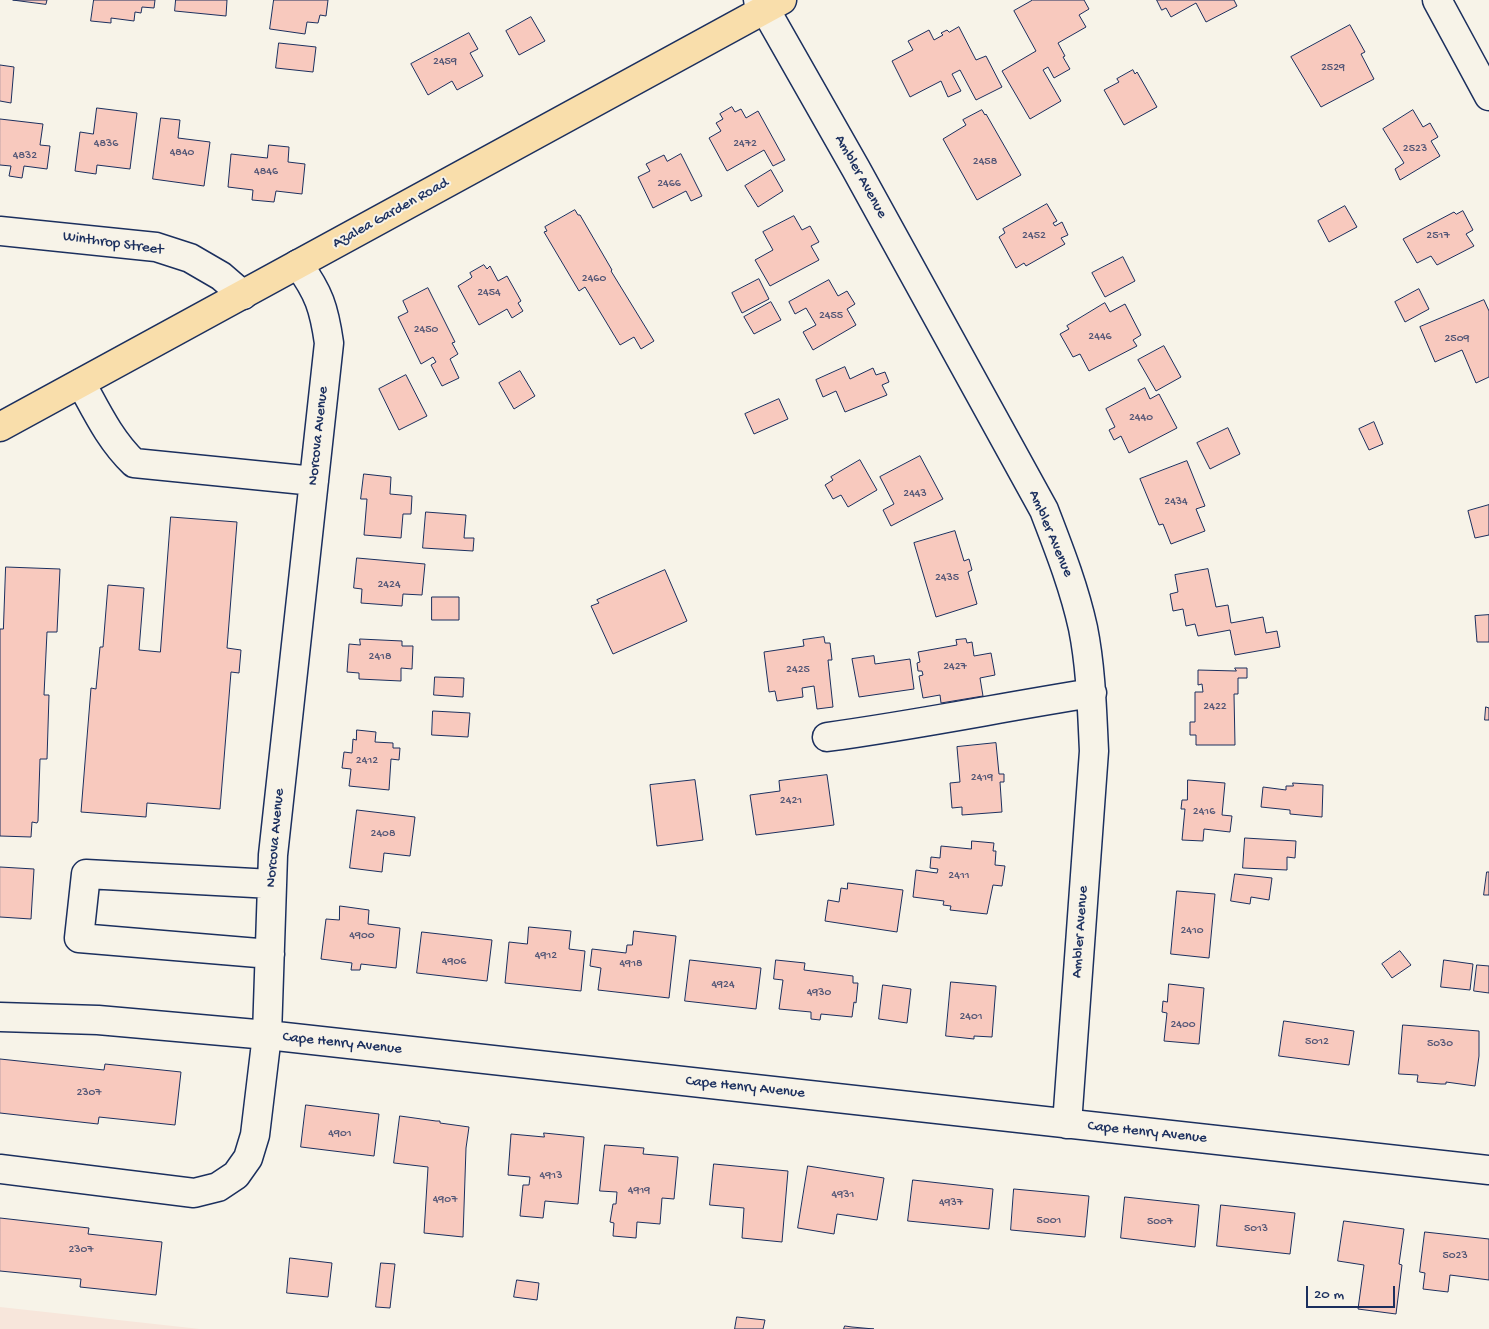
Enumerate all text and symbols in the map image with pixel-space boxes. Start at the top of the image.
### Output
house number: 2459 [433,55,457,69]
house number: 2529 [1321,61,1345,75]
street label: Ambler Avenue [830,132,890,222]
house number: 4836 [94,137,118,151]
house number: 2472 [733,137,757,151]
house number: 2523 [1403,142,1427,156]
house number: 4840 [170,146,194,160]
house number: 4832 [13,149,37,163]
house number: 2458 [973,155,997,169]
house number: 4846 [254,165,278,179]
street label: Azalea Garden Road [330,175,452,253]
house number: 2466 [657,177,681,191]
street label: Winthrop Street [62,228,164,260]
house number: 2452 [1022,229,1046,243]
house number: 2517 [1426,229,1450,243]
house number: 2460 [582,272,606,286]
house number: 2454 [477,286,501,300]
house number: 2455 [819,309,843,323]
house number: 2450 [414,323,438,337]
house number: 2446 [1088,330,1112,344]
house number: 2509 [1444,332,1470,346]
street label: Norcova Avenue [305,386,333,486]
house number: 2440 [1129,411,1153,425]
house number: 2443 [903,487,927,501]
street label: Ambler Avenue [1024,488,1076,580]
house number: 2434 [1164,495,1188,509]
house number: 2435 [935,571,959,585]
house number: 2424 [377,578,401,592]
house number: 2418 [369,650,391,664]
house number: 2427 [943,660,967,674]
house number: 2425 [786,663,810,677]
house number: 2422 [1203,700,1227,714]
house number: 2412 [356,754,378,768]
house number: 2419 [971,771,993,785]
street label: Norcova Avenue [263,788,289,888]
house number: 2421 [780,794,802,808]
house number: 2416 [1193,805,1215,819]
house number: 2408 [371,827,395,841]
house number: 2411 [948,869,970,883]
street label: Ambler Avenue [1069,885,1093,979]
house number: 2410 [1180,924,1204,938]
house number: 4900 [349,929,375,943]
house number: 4912 [535,949,557,963]
house number: 4906 [442,955,466,969]
house number: 4918 [619,957,643,971]
house number: 4924 [711,978,735,992]
house number: 4930 [807,986,831,1000]
house number: 2401 [959,1010,983,1024]
house number: 2400 [1170,1018,1196,1032]
street label: Cape Henry Avenue [281,1029,403,1059]
house number: 5012 [1305,1035,1329,1049]
house number: 5030 [1427,1037,1453,1051]
street label: Cape Henry Avenue [684,1073,806,1103]
house number: 2307 [76,1086,102,1100]
street label: Cape Henry Avenue [1086,1118,1208,1148]
house number: 4901 [328,1127,352,1141]
house number: 4913 [540,1169,562,1183]
house number: 4919 [628,1184,650,1198]
house number: 4931 [832,1188,854,1202]
house number: 4907 [433,1193,457,1207]
house number: 4937 [939,1196,963,1210]
house number: 5001 [1037,1214,1061,1228]
house number: 5007 [1147,1215,1173,1229]
house number: 5013 [1244,1222,1268,1236]
house number: 2307 [68,1243,94,1257]
house number: 5023 [1442,1249,1468,1263]
scale bar [1309,1276,1398,1308]
text: 20 m [1314,1286,1344,1304]

